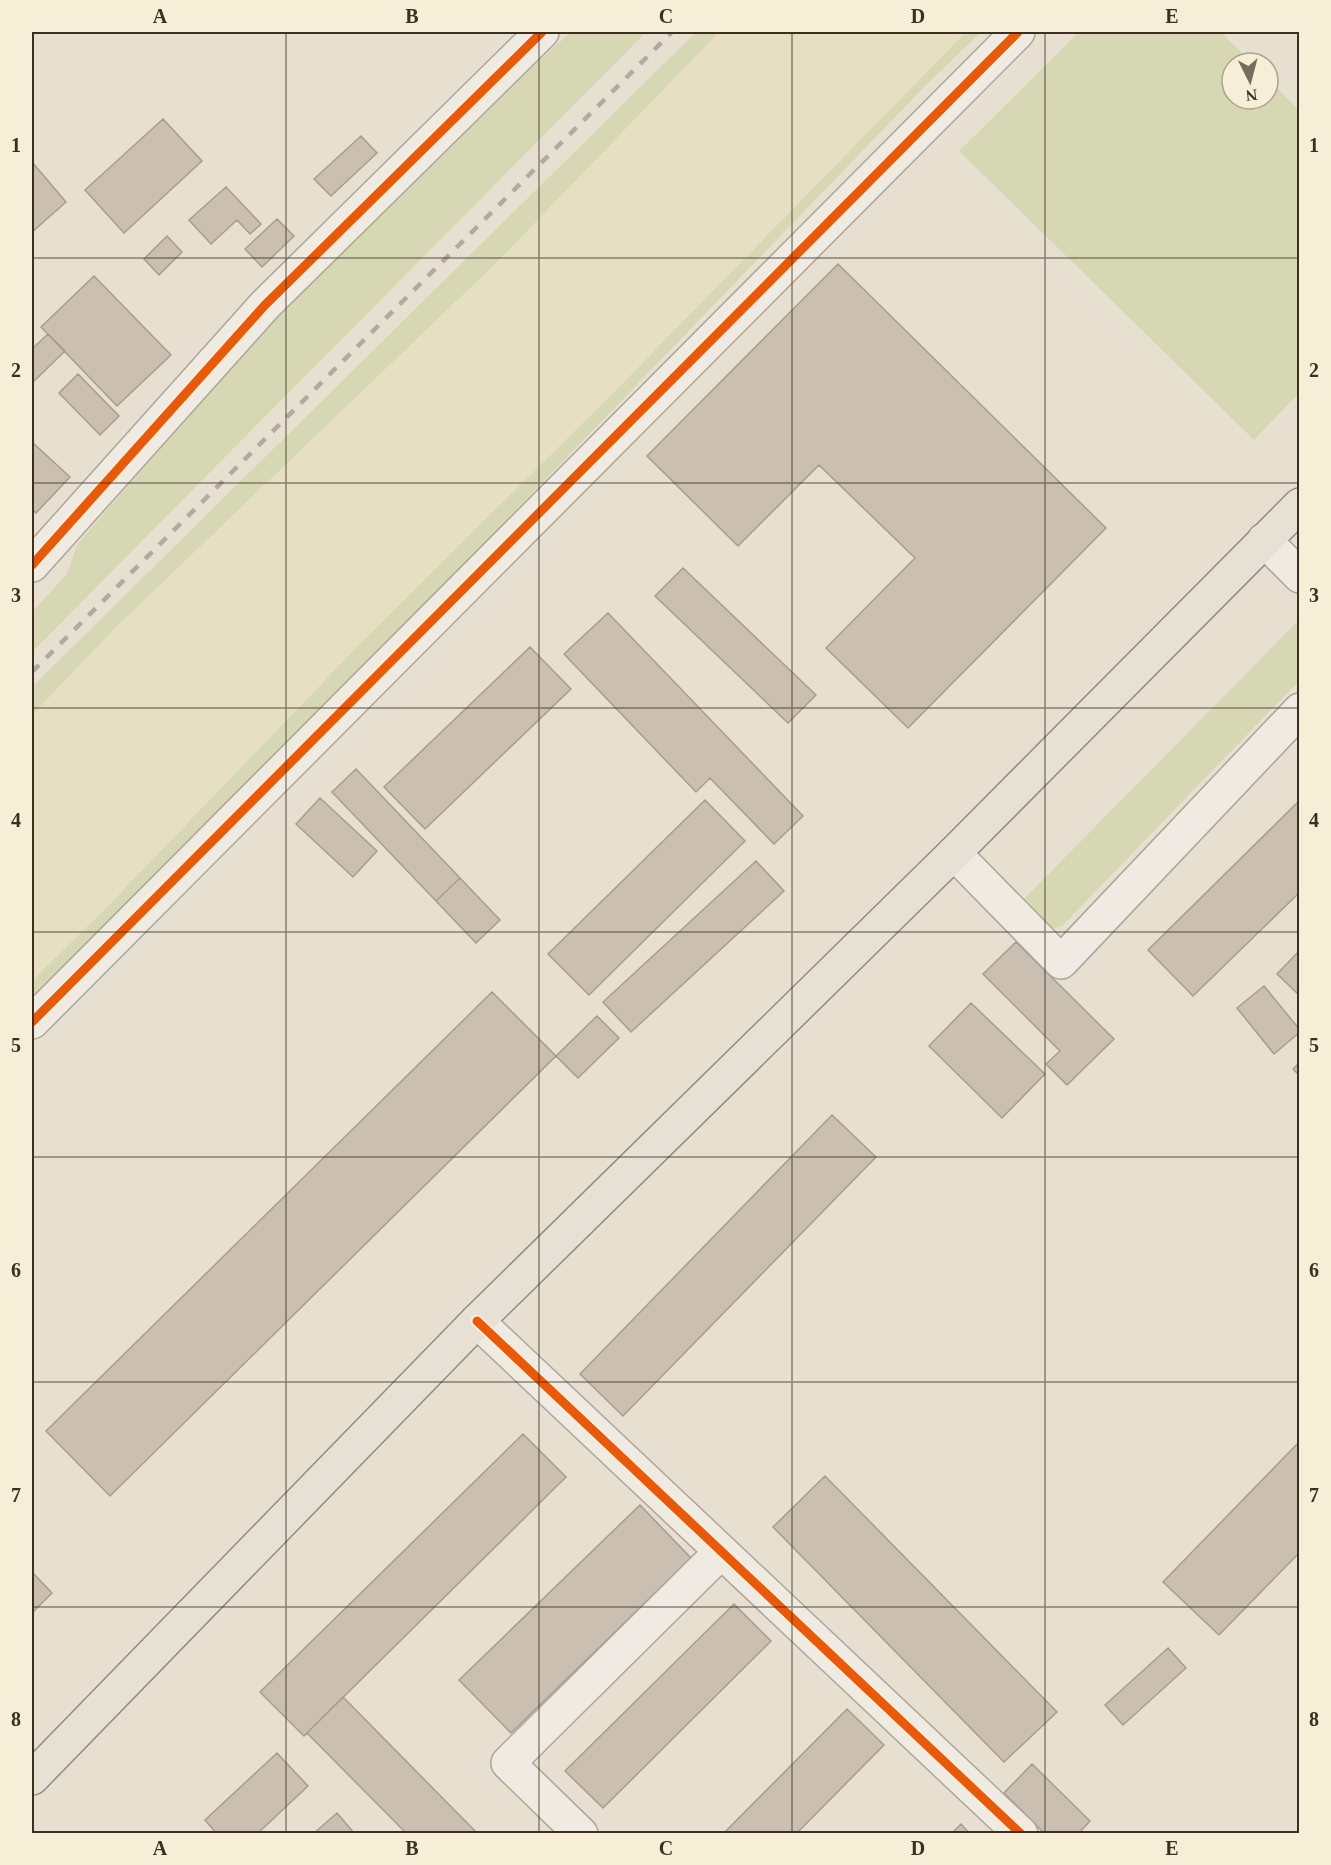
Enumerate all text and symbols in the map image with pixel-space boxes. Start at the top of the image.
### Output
text: A [153,5,168,27]
text: B [405,5,419,27]
text: C [659,5,673,27]
text: D [911,5,925,27]
text: E [1165,5,1179,27]
north arrow [1220,51,1280,111]
text: N [1244,86,1258,105]
text: 1 [11,134,21,156]
text: 1 [1309,134,1319,156]
text: 2 [11,359,21,381]
text: 2 [1309,359,1319,381]
text: 3 [11,584,21,606]
text: 3 [1309,584,1319,606]
text: 4 [11,809,21,831]
text: 4 [1309,809,1319,831]
text: 5 [11,1034,21,1056]
text: 5 [1309,1034,1319,1056]
text: 6 [11,1259,21,1281]
text: 6 [1309,1259,1319,1281]
text: 7 [11,1484,21,1506]
text: 7 [1309,1484,1319,1506]
text: 8 [11,1708,21,1730]
text: 8 [1309,1708,1319,1730]
text: A [153,1837,168,1859]
text: B [405,1837,419,1859]
text: C [659,1837,673,1859]
text: D [911,1837,925,1859]
text: E [1165,1837,1179,1859]

